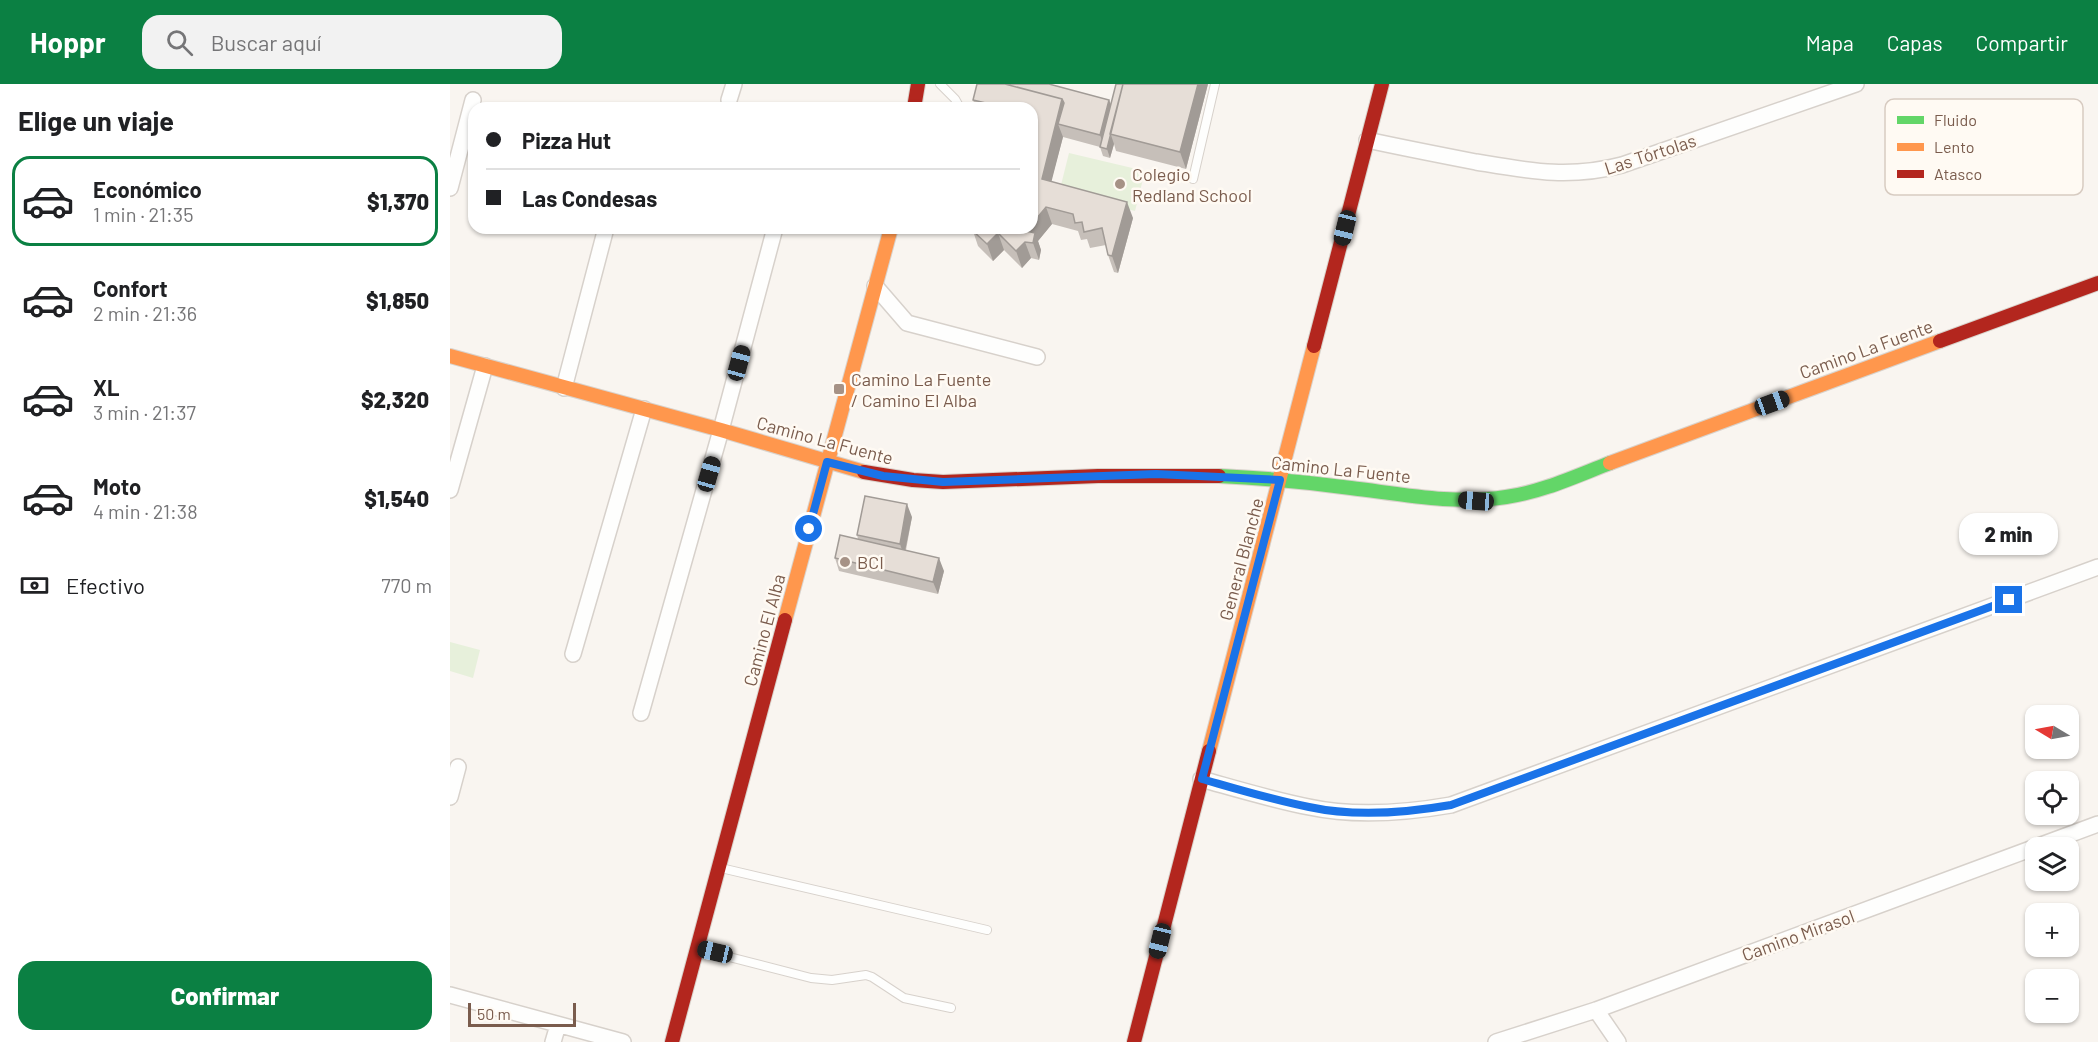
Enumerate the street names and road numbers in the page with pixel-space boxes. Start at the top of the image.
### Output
street label: Las Tórtolas [1601,129,1699,179]
street label: Camino La Fuente [1796,315,1936,383]
street label: Camino La Fuente [754,411,896,469]
street label: Camino La Fuente [1270,451,1412,487]
street label: General Blanche [1214,495,1268,623]
street label: Camino El Alba [738,572,790,688]
street label: Camino Mirasol [1739,904,1857,966]

